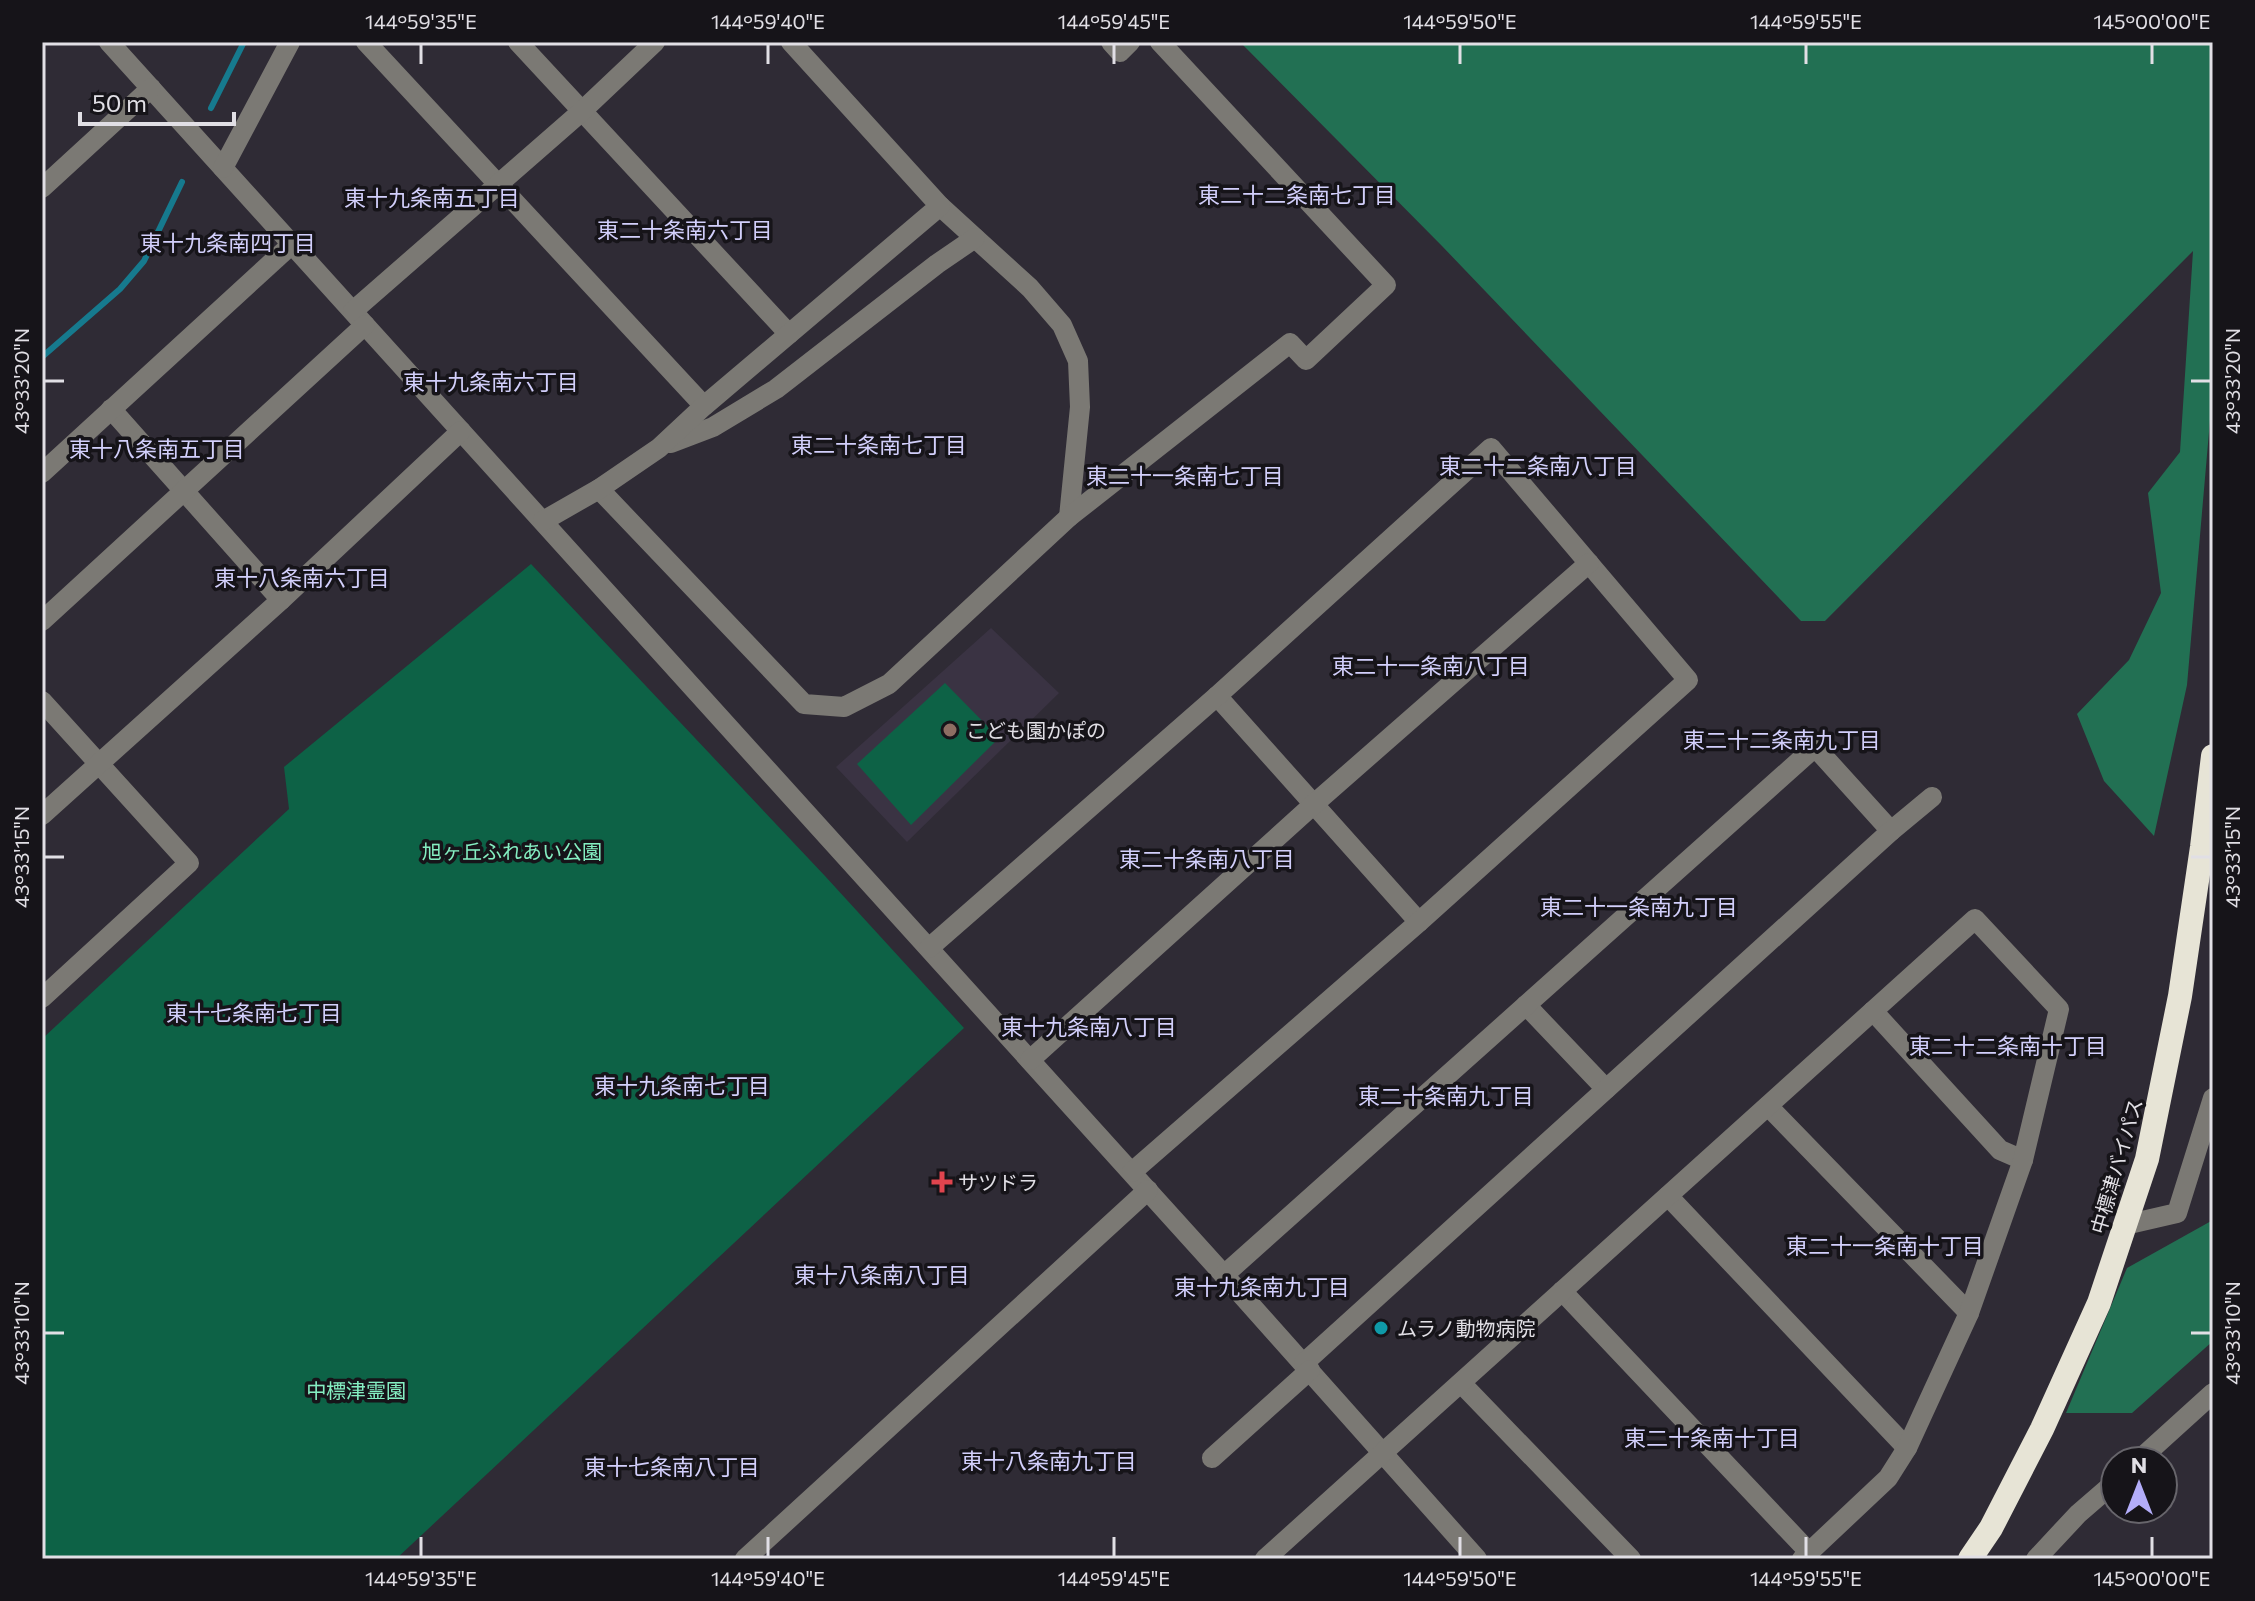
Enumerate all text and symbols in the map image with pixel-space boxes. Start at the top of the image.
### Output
text: 144°59'35"E [365,9,477,33]
text: 144°59'40"E [711,9,825,33]
text: 144°59'45"E [1058,9,1170,33]
text: 144°59'50"E [1403,9,1517,33]
text: 144°59'55"E [1750,9,1862,33]
text: 145°00'00"E [2093,9,2211,33]
scale bar [80,76,234,126]
text: 50 m [92,88,147,117]
district label: 東二十二条南七丁目 [1198,181,1396,208]
district label: 東十九条南五丁目 [344,184,520,211]
district label: 東二十条南六丁目 [597,216,773,243]
district label: 東十九条南四丁目 [140,229,316,256]
text: 43°33'20"N [9,328,33,434]
text: 43°33'20"N [2220,328,2244,434]
district label: 東十九条南六丁目 [403,368,579,395]
district label: 東二十条南七丁目 [791,431,967,458]
district label: 東十八条南五丁目 [69,435,245,462]
district label: 東二十二条南八丁目 [1439,452,1637,479]
district label: 東二十一条南七丁目 [1086,462,1284,489]
district label: 東十八条南六丁目 [214,564,390,591]
district label: 東二十一条南八丁目 [1332,652,1530,679]
place label: こども園かぽの [966,718,1106,742]
marker: こども園かぽの [941,721,959,739]
district label: 東二十二条南九丁目 [1683,726,1881,753]
text: 43°33'15"N [9,806,33,908]
text: 43°33'15"N [2220,806,2244,908]
park label: 旭ヶ丘ふれあい公園 [422,839,602,863]
district label: 東二十条南八丁目 [1119,845,1295,872]
district label: 東二十一条南九丁目 [1540,893,1738,920]
district label: 東十七条南七丁目 [166,999,342,1026]
district label: 東十九条南八丁目 [1001,1013,1177,1040]
district label: 東二十二条南十丁目 [1909,1032,2107,1059]
district label: 東十九条南七丁目 [594,1072,770,1099]
district label: 東二十条南九丁目 [1358,1082,1534,1109]
street label: 中標津バイパス [2085,1096,2147,1236]
place label: サツドラ [958,1170,1038,1194]
marker: サツドラ [933,1173,951,1191]
district label: 東二十一条南十丁目 [1786,1232,1984,1259]
district label: 東十八条南八丁目 [794,1261,970,1288]
district label: 東十九条南九丁目 [1174,1273,1350,1300]
text: 43°33'10"N [9,1281,33,1385]
text: 43°33'10"N [2220,1281,2244,1385]
place label: ムラノ動物病院 [1397,1316,1536,1340]
marker: ムラノ動物病院 [1372,1319,1390,1337]
park label: 中標津霊園 [306,1378,406,1402]
district label: 東二十条南十丁目 [1624,1424,1800,1451]
north arrow [2099,1445,2179,1525]
district label: 東十八条南九丁目 [961,1447,1137,1474]
text: N [2131,1451,2147,1478]
district label: 東十七条南八丁目 [584,1453,760,1480]
text: 144°59'35"E [365,1566,477,1590]
text: 144°59'40"E [711,1566,825,1590]
text: 144°59'45"E [1058,1566,1170,1590]
text: 144°59'50"E [1403,1566,1517,1590]
text: 144°59'55"E [1750,1566,1862,1590]
text: 145°00'00"E [2093,1566,2211,1590]

